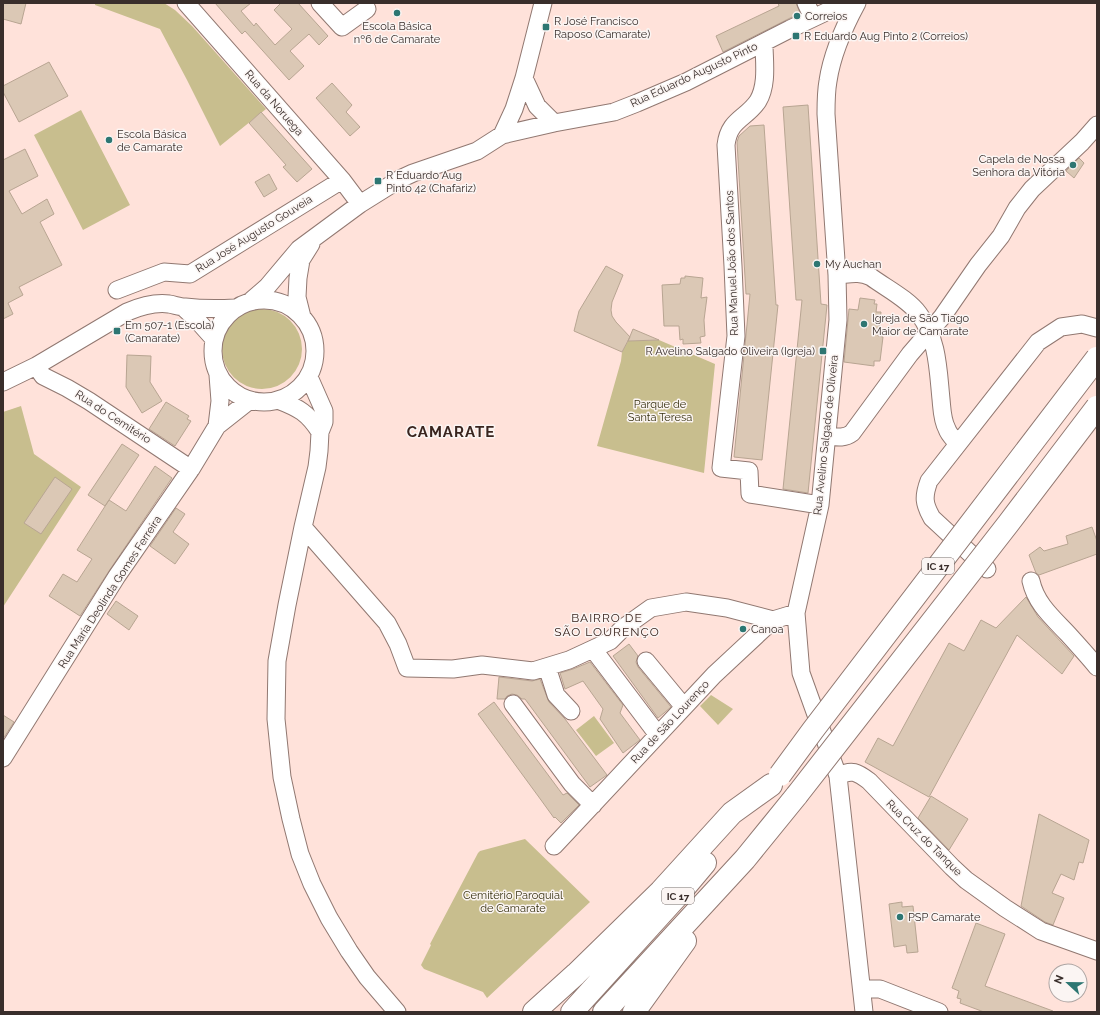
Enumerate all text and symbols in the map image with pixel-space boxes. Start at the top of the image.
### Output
marker: Escola Básica nº6 de Camarate [392,8,402,18]
place label: Correios [805,10,847,23]
marker: Correios [792,11,802,21]
place label: R José Francisco Raposo (Camarate) [554,15,650,41]
place label: Escola Básica nº6 de Camarate [354,20,441,46]
marker: R José Francisco Raposo (Camarate) [541,22,551,32]
place label: R Eduardo Aug Pinto 2 (Correios) [804,30,968,43]
marker: R Eduardo Aug Pinto 2 (Correios) [791,31,801,41]
street label: Rua Eduardo Augusto Pinto [628,40,760,110]
street label: Rua da Noruega [242,68,306,138]
place label: Escola Básica de Camarate [117,128,186,154]
marker: Escola Básica de Camarate [104,135,114,145]
place label: Capela de Nossa Senhora da Vitória [972,153,1065,179]
marker: Capela de Nossa Senhora da Vitória [1068,160,1078,170]
place label: R Eduardo Aug Pinto 42 (Chafariz) [386,169,476,195]
marker: R Eduardo Aug Pinto 42 (Chafariz) [373,176,383,186]
street label: Rua Manuel João dos Santos [723,190,741,336]
street label: Rua José Augusto Gouveia [193,193,315,275]
place label: My Auchan [825,258,881,271]
marker: My Auchan [812,259,822,269]
place label: Igreja de São Tiago Maior de Camarate [872,312,970,338]
place label: Em 507-1 (Escola) (Camarate) [125,319,214,345]
marker: Igreja de São Tiago Maior de Camarate [859,319,869,329]
marker: Em 507-1 (Escola) (Camarate) [112,326,122,336]
place label: R Avelino Salgado Oliveira (Igreja) [646,345,815,358]
marker: R Avelino Salgado Oliveira (Igreja) [818,346,828,356]
street label: Rua Avelino Salgado de Oliveira [811,354,841,516]
street label: Rua do Cemitério [73,388,154,447]
park label: Parque de Santa Teresa [628,398,692,424]
district label: CAMARATE [407,423,495,441]
street label: Rua Maria Deolinda Gomes Ferreira [56,513,164,671]
road number: IC 17 [922,558,954,574]
district label: BAIRRO DE SÃO LOURENÇO [554,611,660,639]
place label: Canoa [751,623,784,636]
marker: Canoa [738,624,748,634]
street label: Rua de São Lourenço [628,677,712,766]
street label: Rua Cruz do Tanque [883,797,965,879]
road number: IC 17 [662,888,694,904]
park label: Cemitério Paroquial de Camarate [463,889,563,915]
place label: PSP Camarate [908,911,981,924]
marker: PSP Camarate [895,912,905,922]
north arrow [1048,963,1088,1003]
text: N [1052,973,1067,986]

